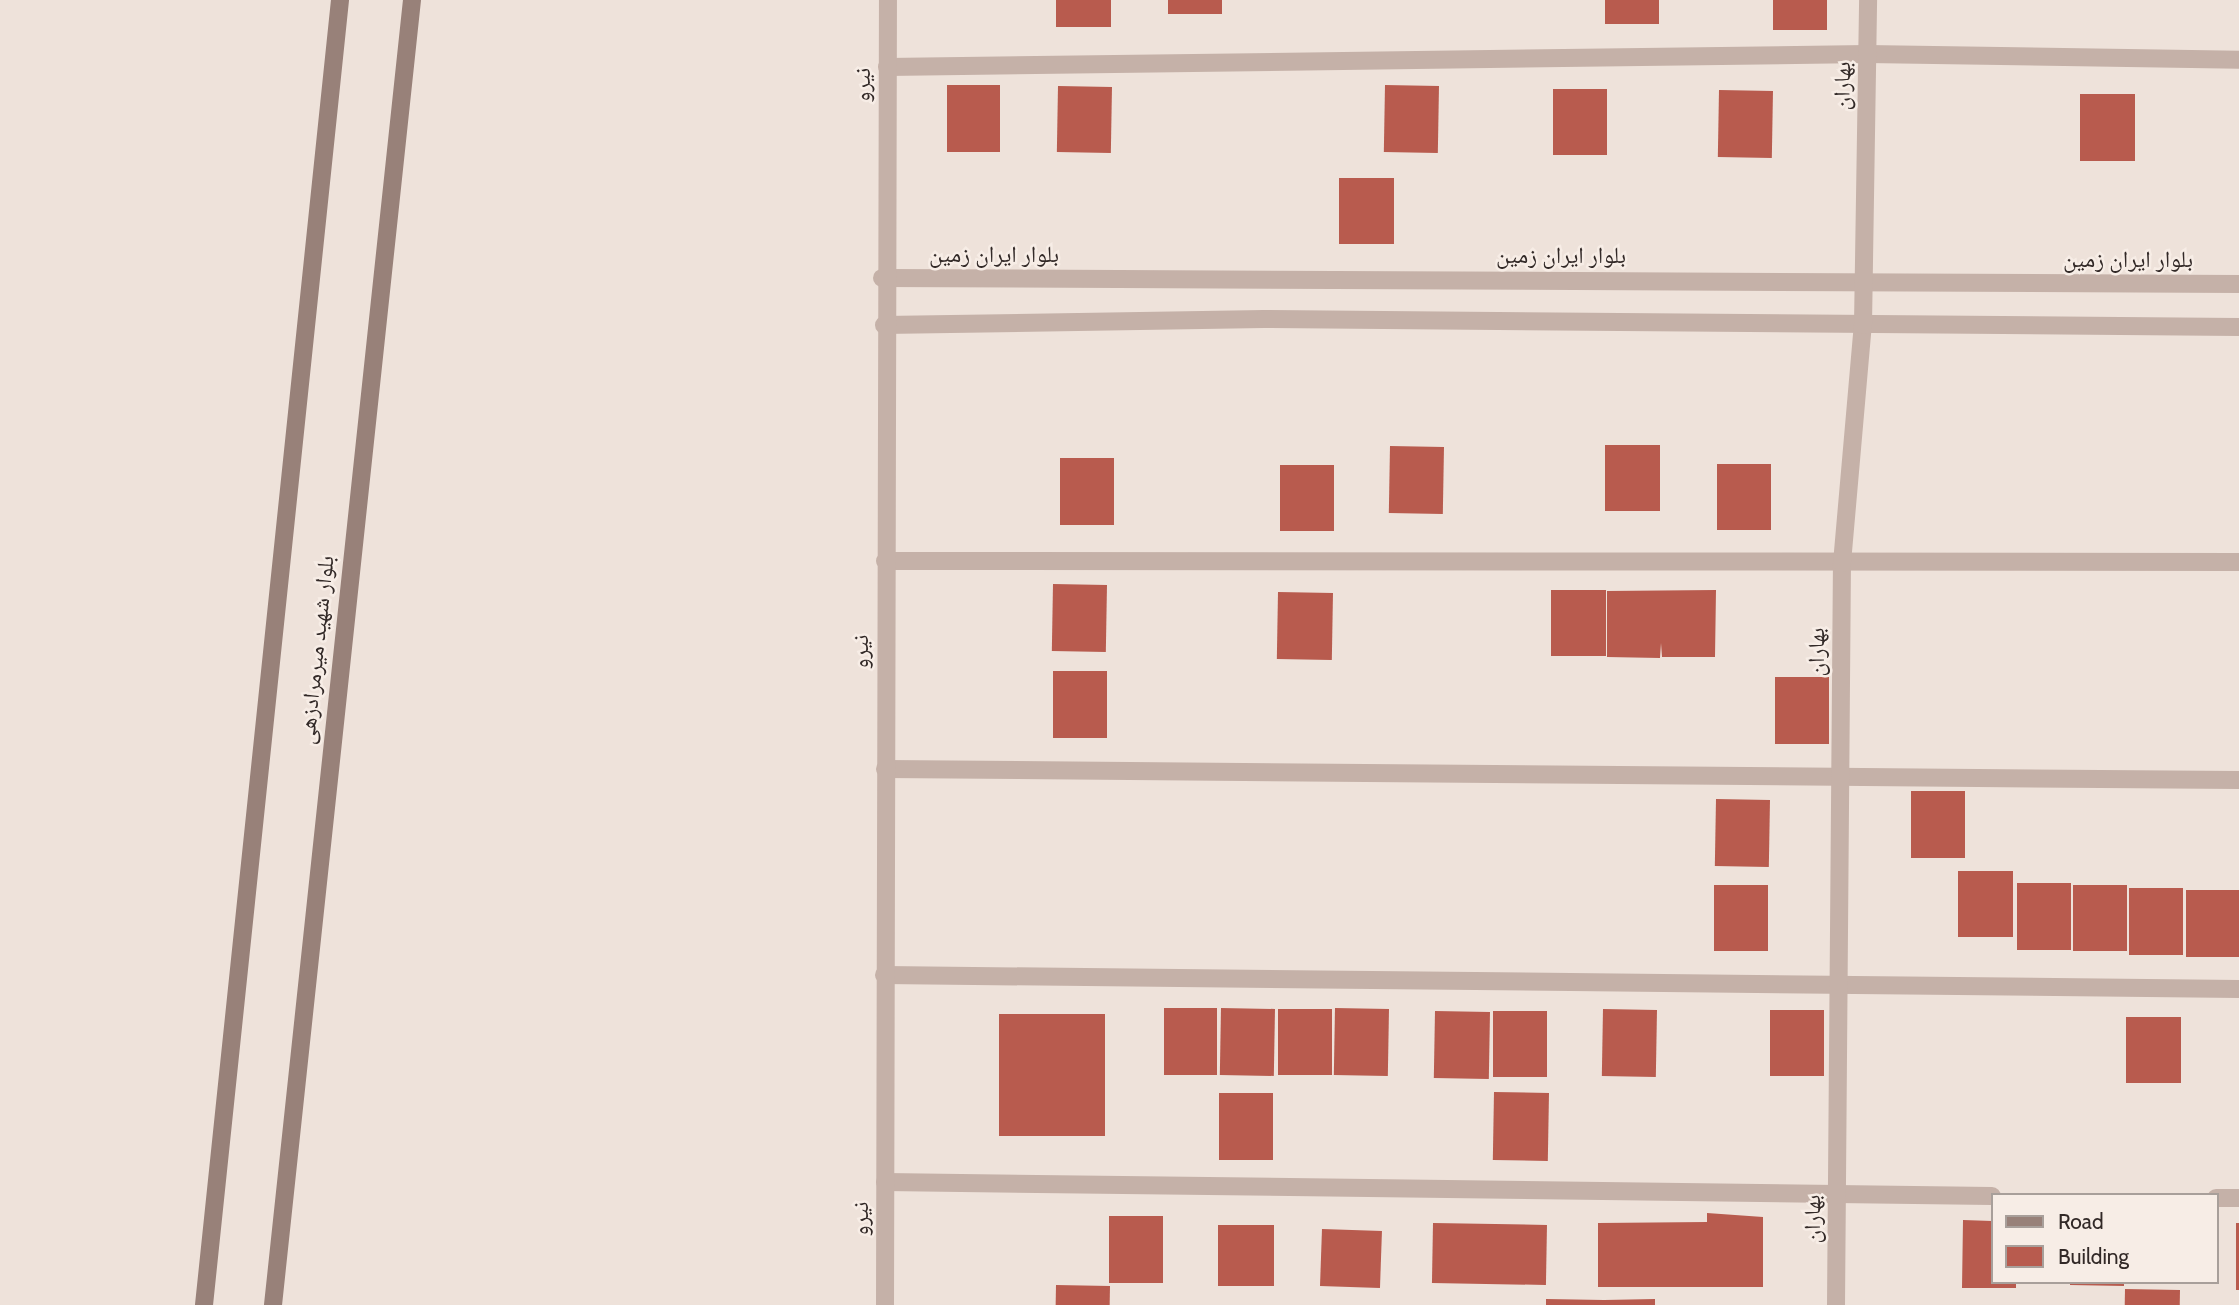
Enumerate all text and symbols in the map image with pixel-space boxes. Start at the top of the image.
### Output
street label: بهاران [1828,61,1856,111]
street label: نیرو [848,67,876,103]
street label: بلوار ایران زمین [929,240,1059,268]
street label: بلوار ایران زمین [1496,241,1626,269]
street label: بلوار ایران زمین [2063,245,2193,273]
street label: بلوار شهید میرمرادزهی [292,554,340,746]
street label: بهاران [1802,628,1830,676]
street label: نیرو [846,635,874,669]
legend [1990,1193,2218,1284]
street label: بهاران [1798,1195,1826,1243]
street label: نیرو [846,1202,874,1236]
text: Road [2058,1209,2104,1234]
text: Building [2058,1244,2129,1269]

